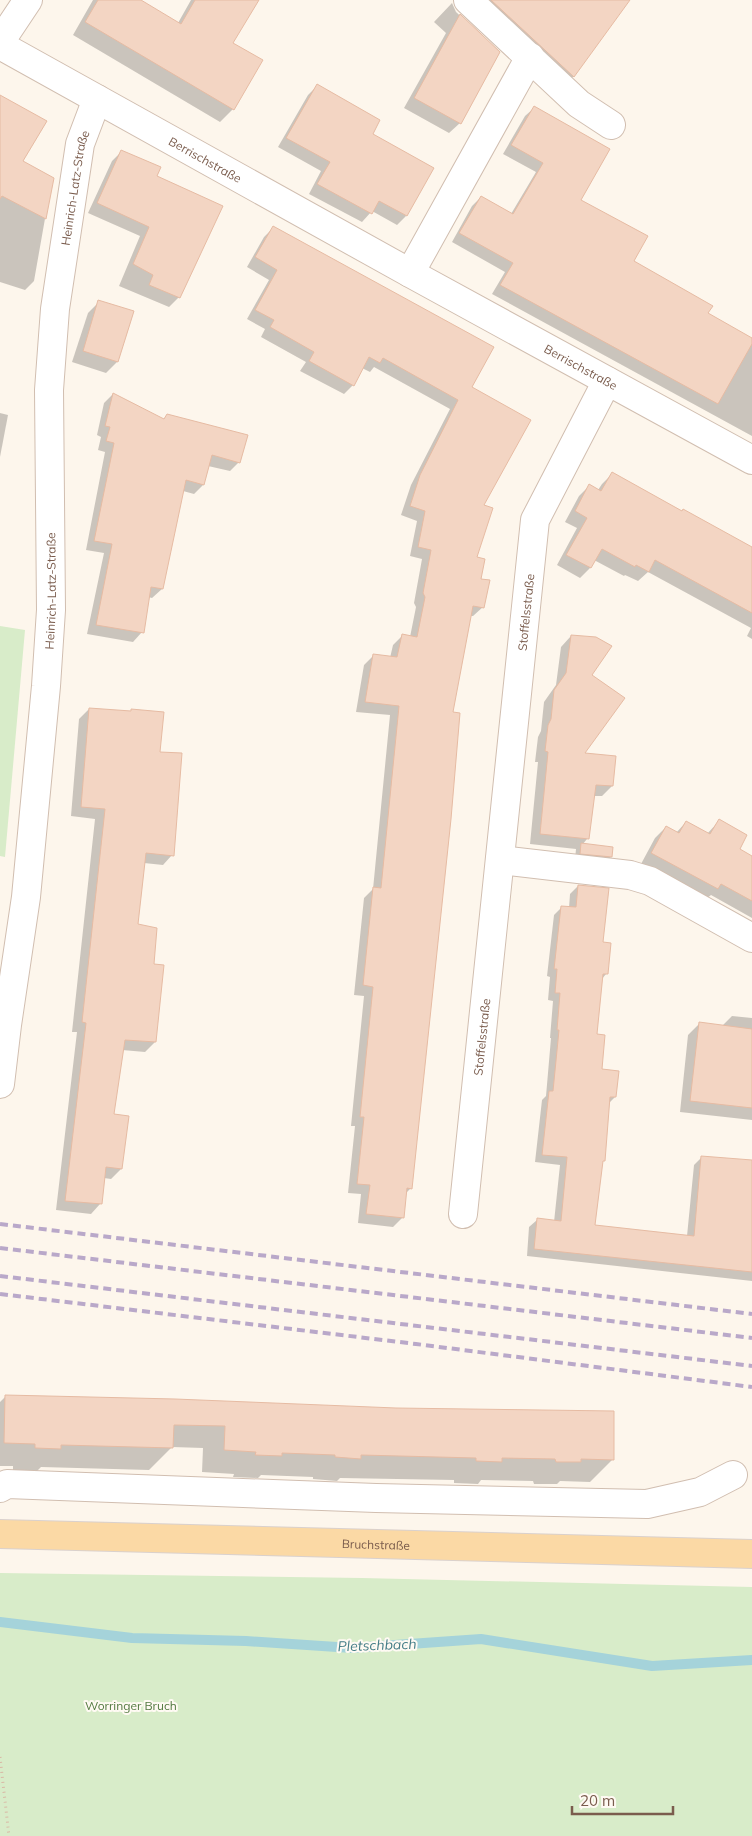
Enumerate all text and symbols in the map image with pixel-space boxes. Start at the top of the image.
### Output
street label: Heinrich-Latz-Straße [57,128,92,246]
street label: Berrischstraße [166,133,244,185]
street label: Berrischstraße [542,340,620,392]
street label: Heinrich-Latz-Straße [41,532,59,650]
street label: Stoffelsstraße [514,573,537,651]
street label: Stoffelsstraße [470,998,493,1076]
street label: Bruchstraße [342,1536,410,1552]
water label: Pletschbach [337,1635,417,1655]
park label: Worringer Bruch [85,1698,177,1713]
scale bar [572,1784,673,1816]
text: 20 m [580,1791,615,1810]

